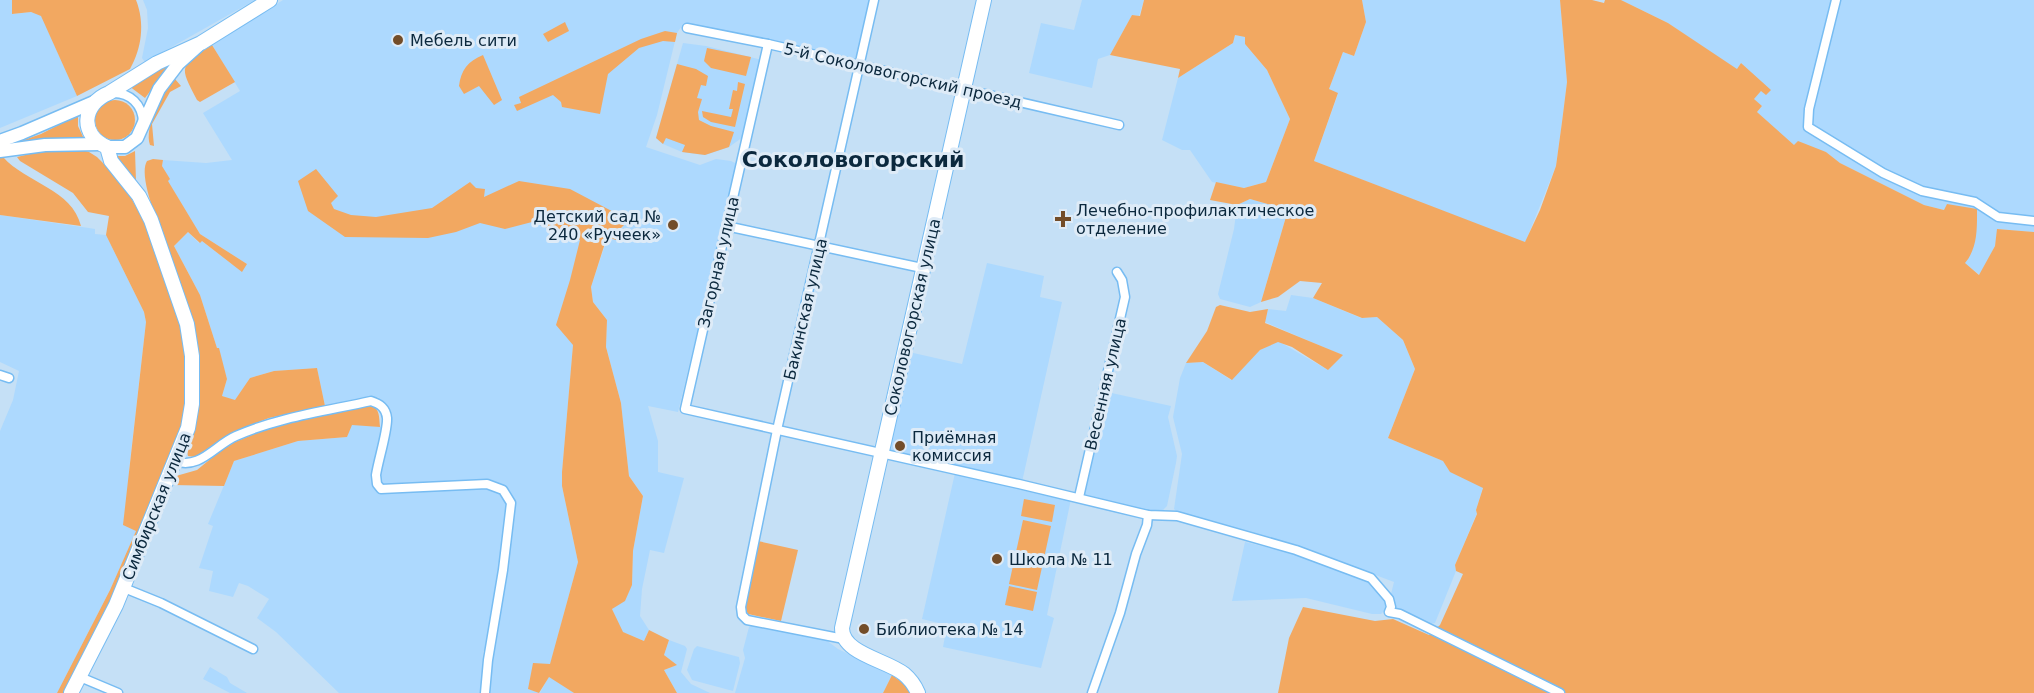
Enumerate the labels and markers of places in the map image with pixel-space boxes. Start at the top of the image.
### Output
place label: Мебель сити [410,31,517,50]
marker: Мебель сити [391,33,405,47]
place label: Лечебно-профилактическое отделение [1076,201,1314,238]
place label: Детский сад № 240 «Ручеек» [534,207,661,244]
marker: Лечебно-профилактическое отделение [1054,210,1072,228]
marker: Детский сад № 240 «Ручеек» [666,218,680,232]
place label: Приёмная комиссия [912,428,996,465]
marker: Приёмная комиссия [893,439,907,453]
place label: Школа № 11 [1009,550,1113,569]
marker: Школа № 11 [990,552,1004,566]
place label: Библиотека № 14 [876,620,1023,639]
marker: Библиотека № 14 [857,622,871,636]

